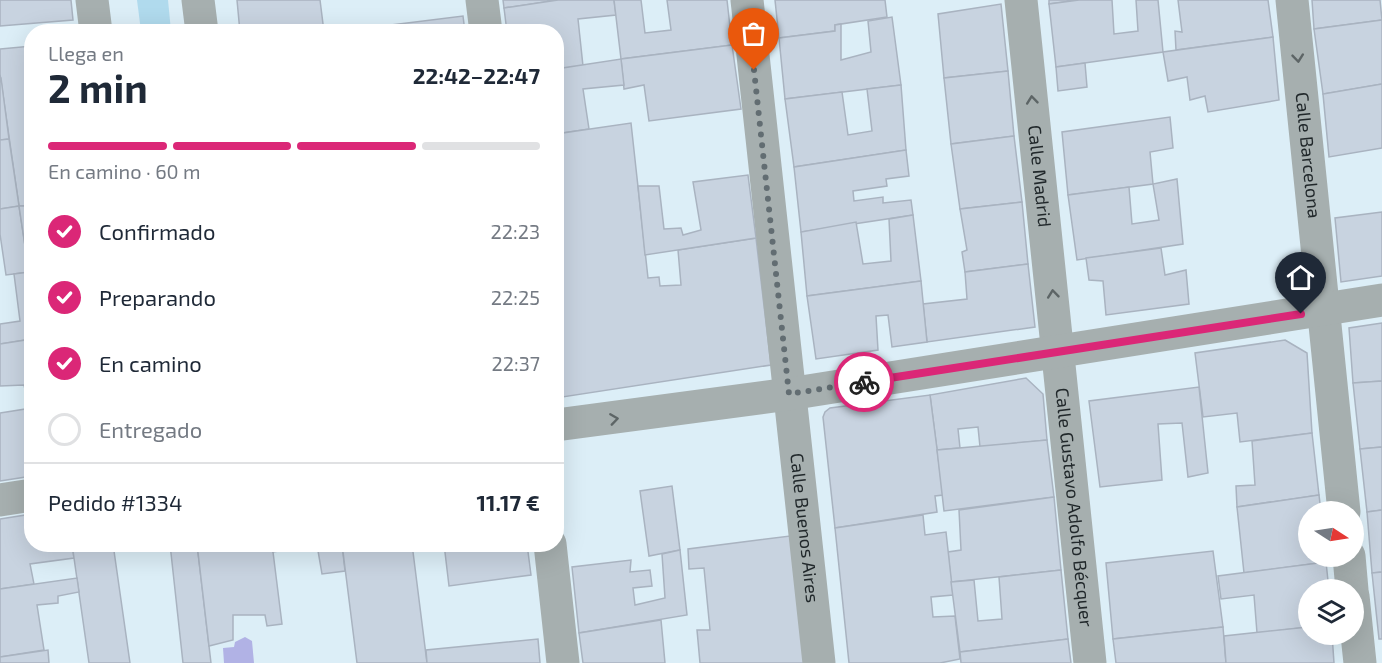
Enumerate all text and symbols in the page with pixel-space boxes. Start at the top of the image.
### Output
pin [728,8,779,70]
icon: bag [737,17,770,50]
text: Llega en [48,41,124,65]
one-way arrow [1291,54,1304,63]
text: 22:42–22:47 [413,62,540,88]
text: 2 min [48,64,148,111]
street label: Calle Barcelona [1291,91,1326,219]
one-way arrow [1026,96,1039,105]
street label: Calle Madrid [1024,124,1057,228]
text: En camino · 60 m [48,159,201,183]
icon: check [48,215,81,248]
text: Confirmado [99,218,215,244]
text: 22:23 [490,219,540,243]
pin [1275,252,1326,314]
icon: home [1284,261,1317,294]
icon: check [48,281,81,314]
text: Preparando [99,284,216,310]
text: 22:25 [491,285,540,309]
one-way arrow [1047,290,1060,299]
icon: check [48,347,81,380]
text: En camino [99,350,202,376]
text: 22:37 [491,351,540,375]
courier [834,352,894,412]
icon: bike [848,366,881,399]
street label: Calle Gustavo Adolfo Bécquer [1051,387,1098,628]
one-way arrow [610,413,619,425]
text: Entregado [99,416,202,442]
street label: Calle Buenos Aires [786,452,824,604]
text: Pedido #1334 [48,489,183,515]
text: 11.17 € [477,489,540,515]
north arrow [1298,501,1364,567]
map controls [1298,501,1364,645]
button: layers [1298,579,1364,645]

